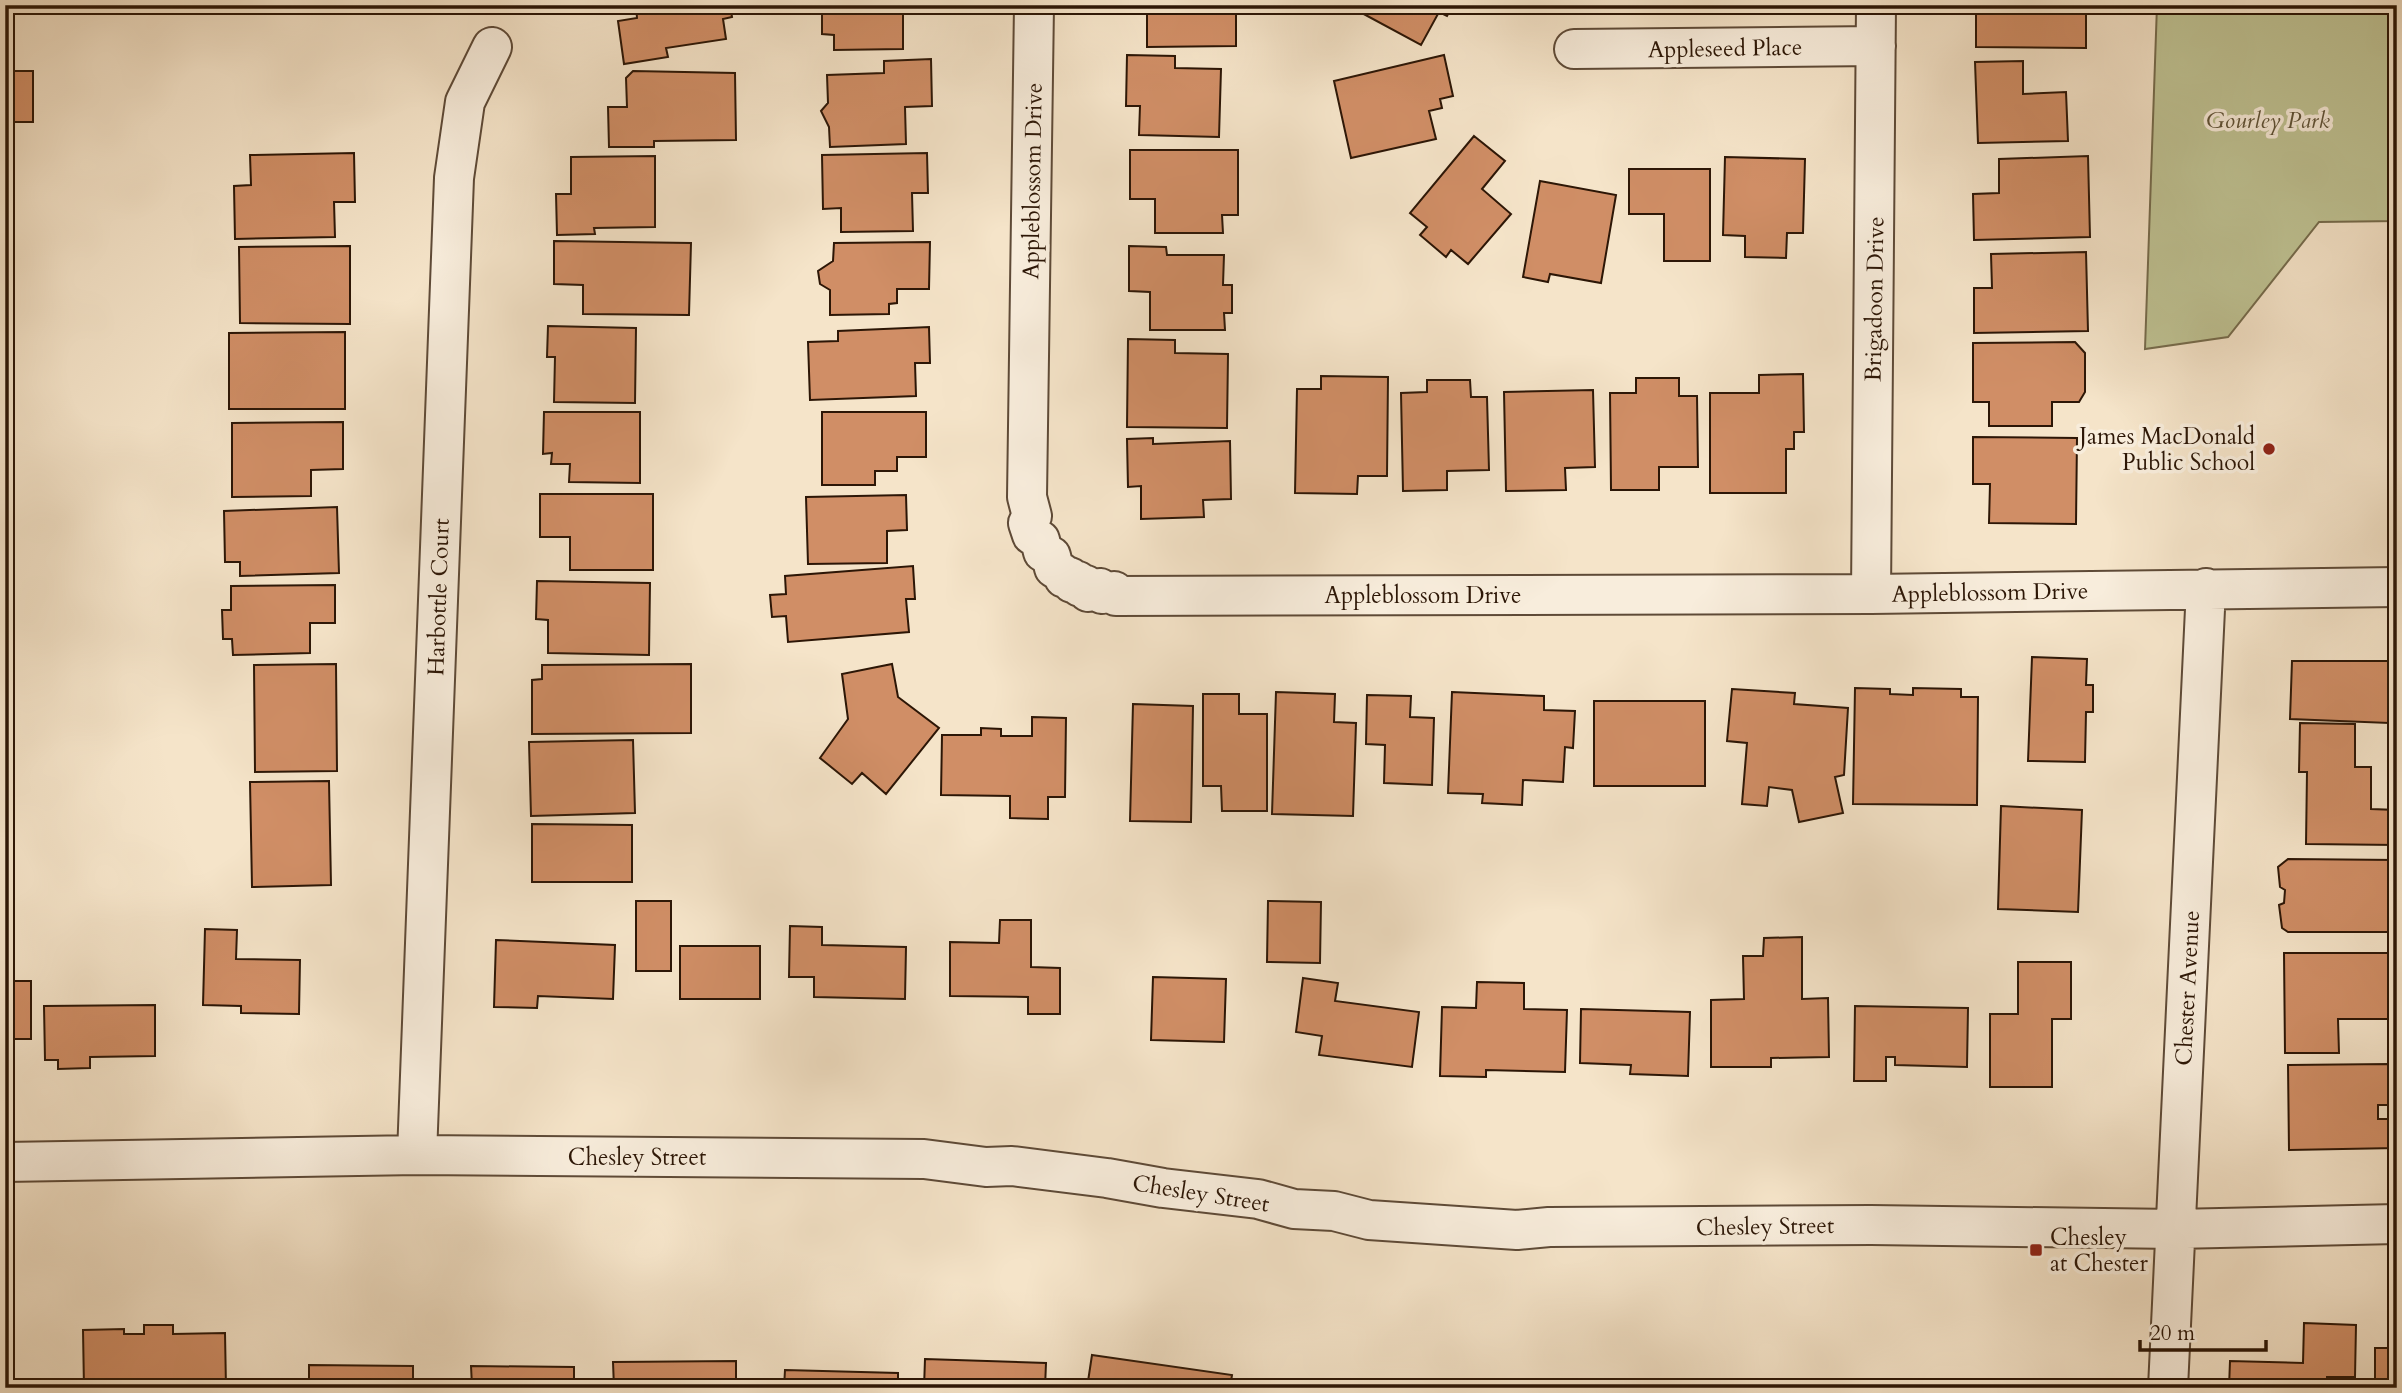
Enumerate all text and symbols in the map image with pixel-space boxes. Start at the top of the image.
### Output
street label: Appleseed Place [1648,32,1803,65]
street label: Appleblossom Drive [1015,82,1050,280]
park label: Gourley Park [2206,105,2331,136]
street label: Brigadoon Drive [1858,216,1891,382]
place label: James MacDonald Public School [2076,421,2256,478]
marker: James MacDonald Public School [2261,441,2277,457]
street label: Harbottle Court [420,518,457,676]
street label: Appleblossom Drive [1891,575,2089,610]
street label: Appleblossom Drive [1325,580,1521,611]
street label: Chester Avenue [2168,910,2207,1066]
street label: Chesley Street [568,1142,706,1173]
street label: Chesley Street [1130,1167,1272,1220]
street label: Chesley Street [1696,1210,1834,1243]
place label: Chesley at Chester [2050,1222,2148,1279]
marker: Chesley at Chester [2028,1242,2044,1258]
scale bar [2140,1309,2266,1353]
text: 20 m [2150,1319,2195,1348]

